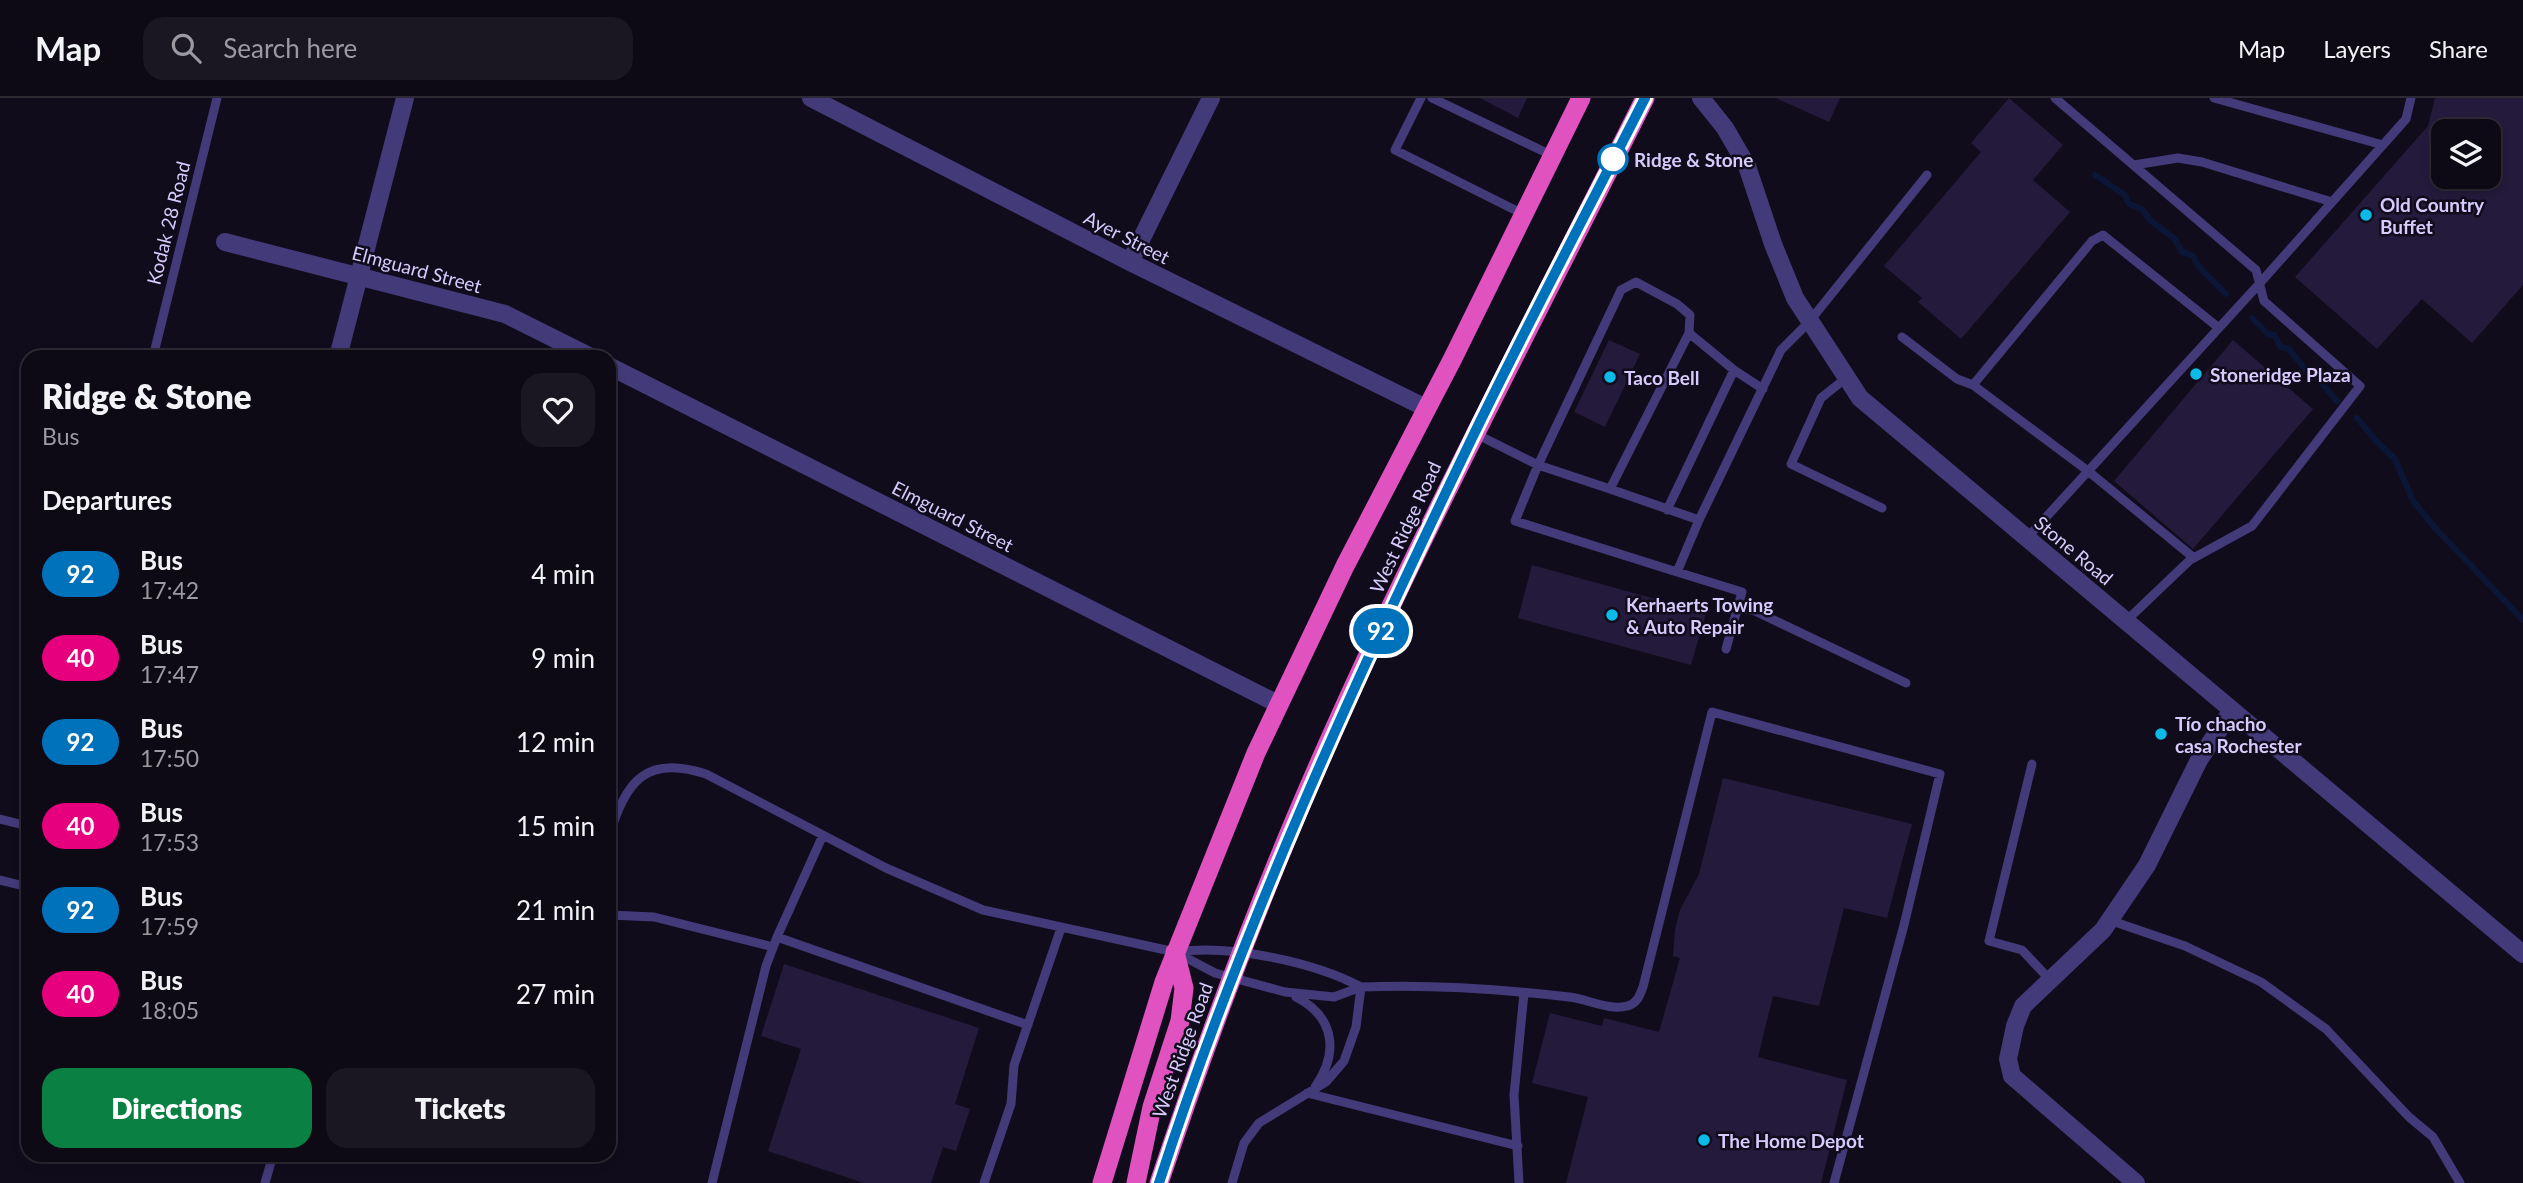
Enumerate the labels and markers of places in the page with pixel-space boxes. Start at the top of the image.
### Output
marker: Ridge & Stone [1598,144,1628,174]
place label: Ridge & Stone [1634,148,1753,171]
place label: Old Country Buffet [2380,193,2485,238]
marker: Old Country Buffet [2358,207,2374,223]
place label: Stoneridge Plaza [2210,363,2351,386]
place label: Taco Bell [1624,366,1699,389]
marker: Stoneridge Plaza [2188,366,2204,382]
marker: Taco Bell [1602,369,1618,385]
place label: Kerhaerts Towing & Auto Repair [1626,593,1773,638]
marker: Kerhaerts Towing & Auto Repair [1604,607,1620,623]
place label: Tío chacho casa Rochester [2175,712,2302,757]
marker: Tío chacho casa Rochester [2153,726,2169,742]
place label: The Home Depot [1718,1129,1864,1152]
marker: The Home Depot [1696,1132,1712,1148]

